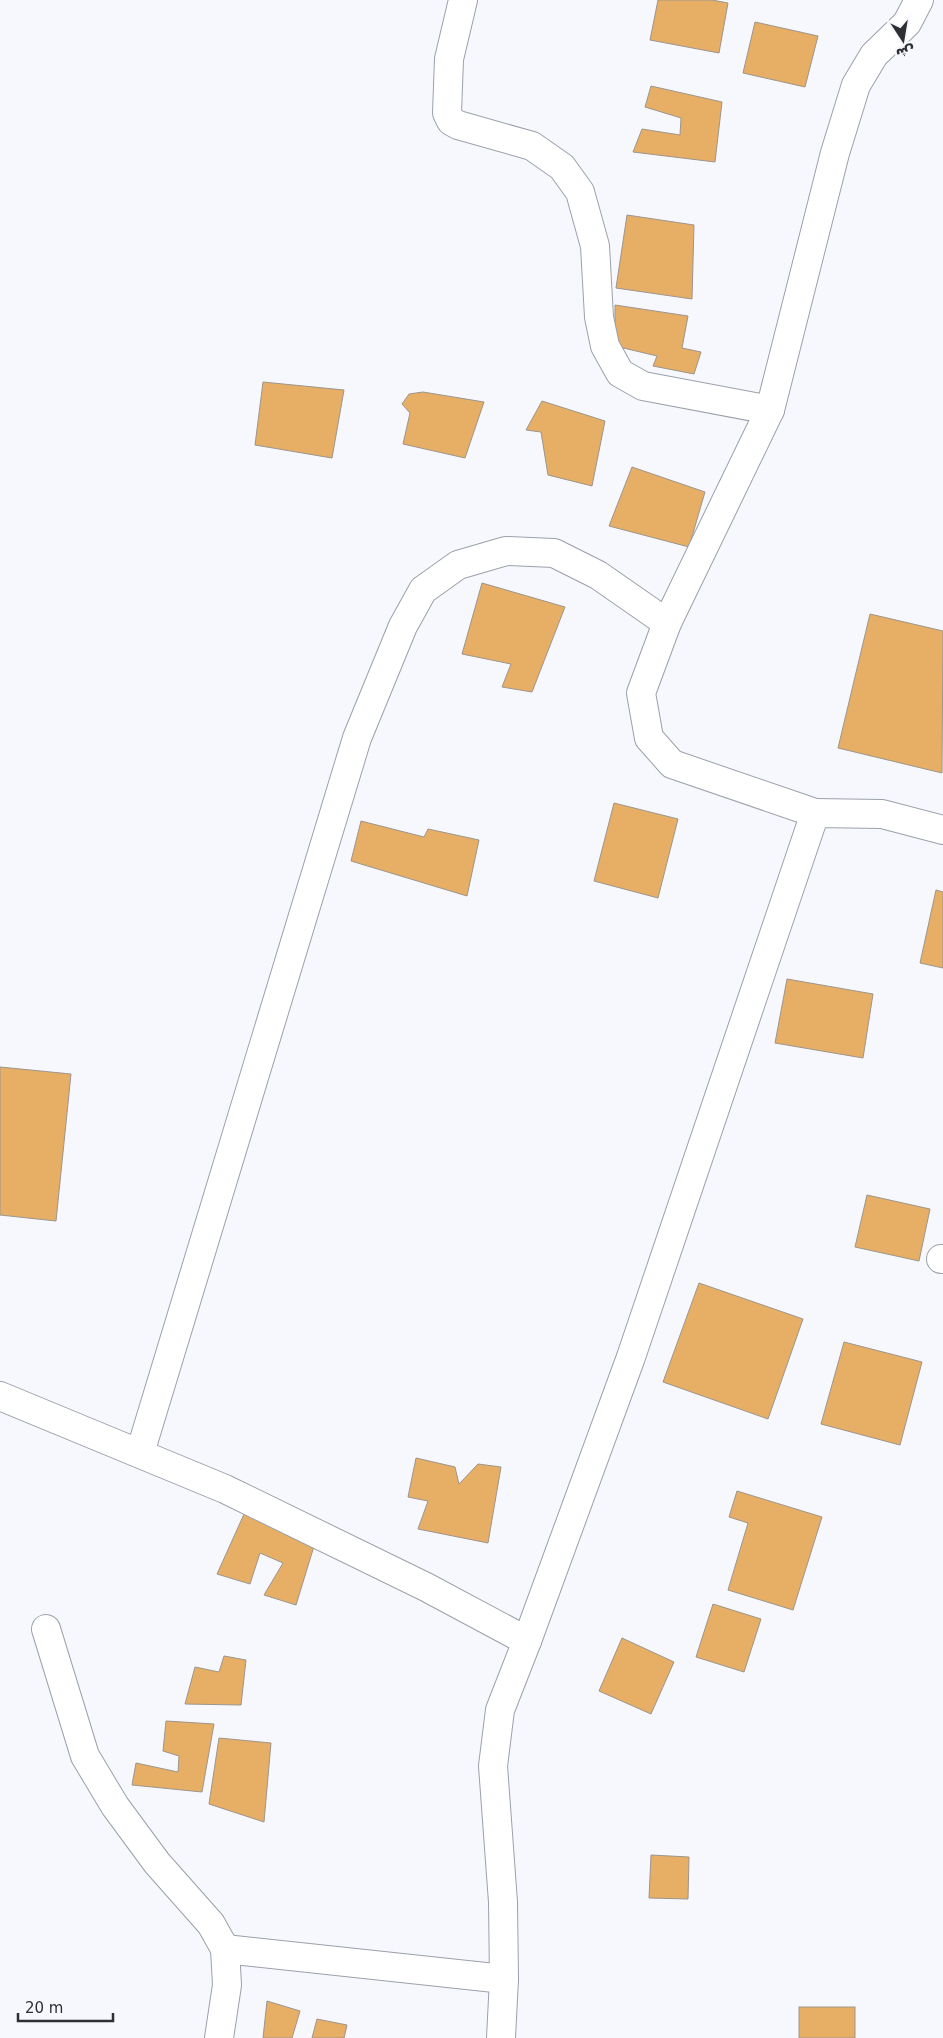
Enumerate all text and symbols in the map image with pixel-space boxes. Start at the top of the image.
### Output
north arrow [878,15,928,65]
text: ش [895,43,917,63]
scale bar [18,1990,112,2022]
text: 20 m [25,1999,63,2017]

